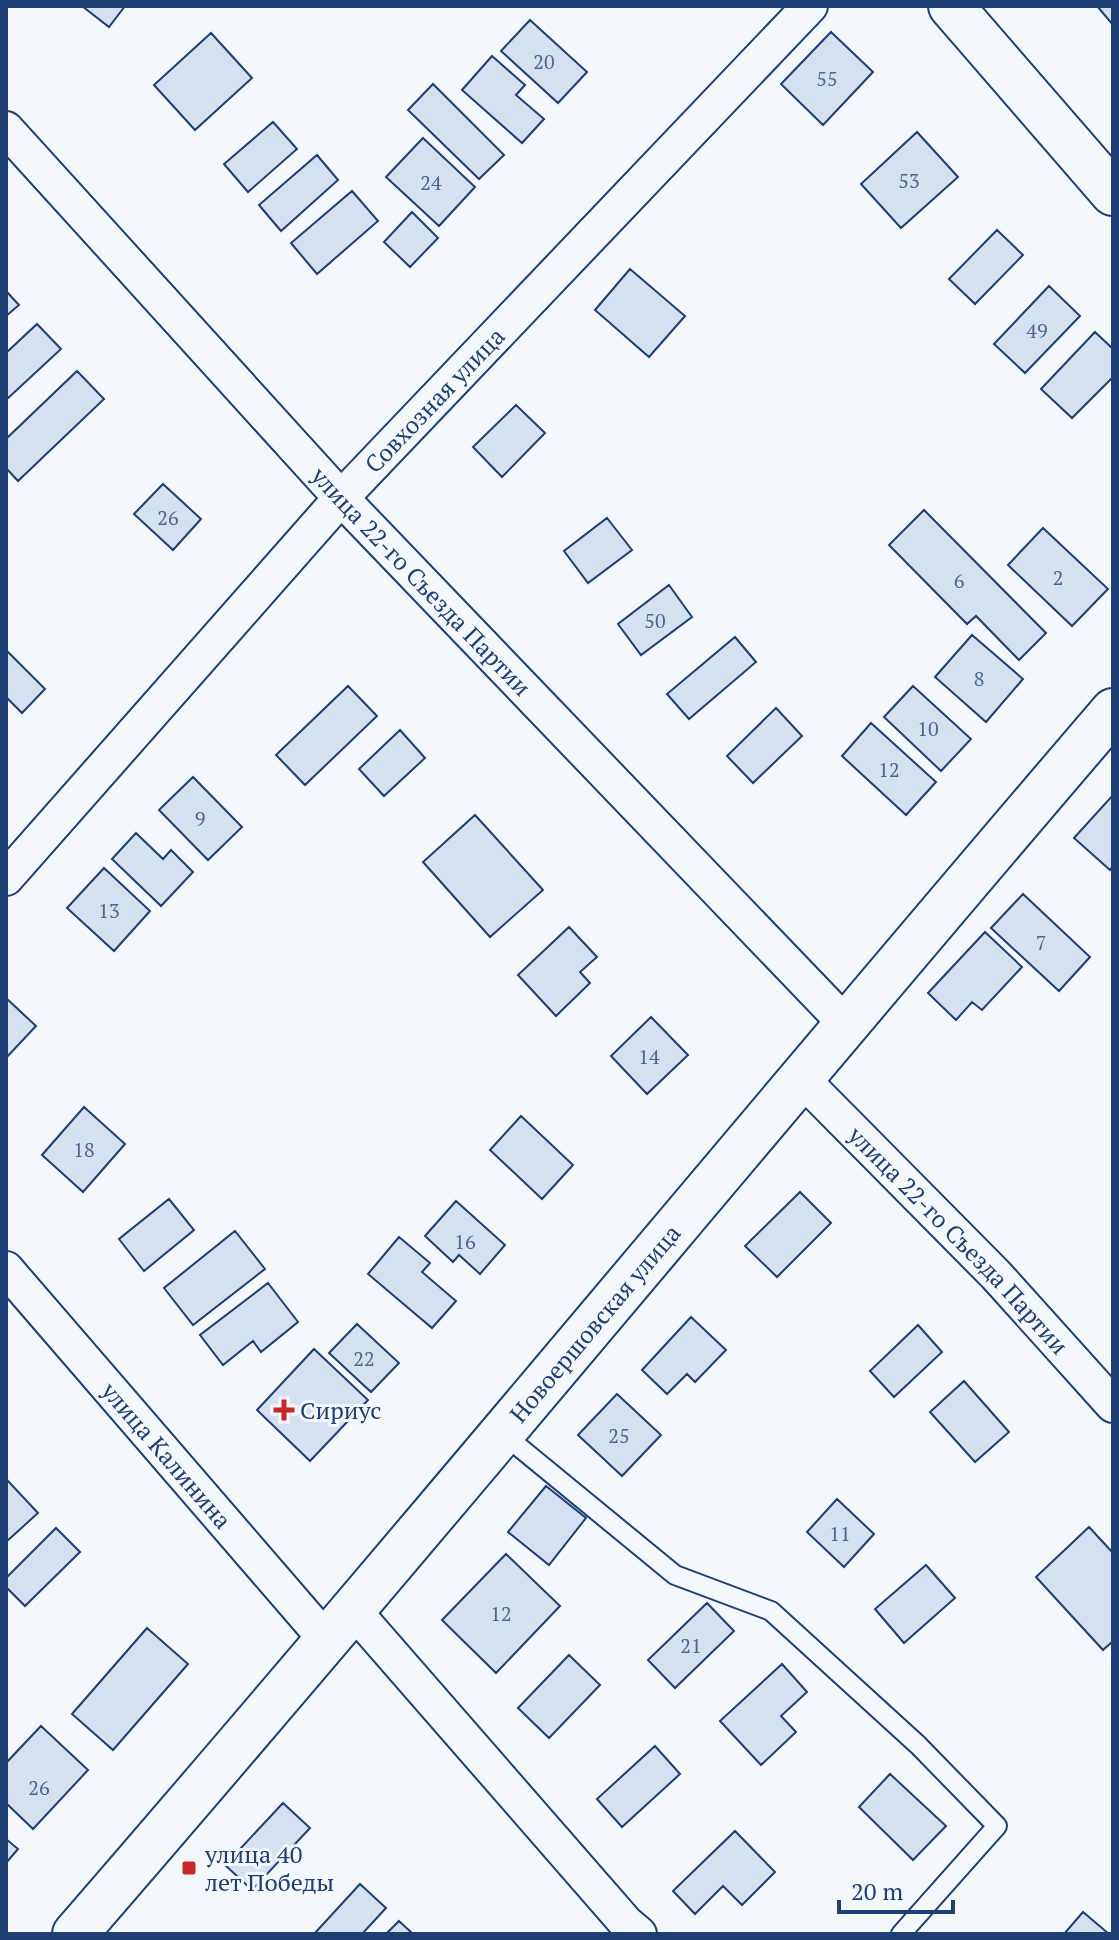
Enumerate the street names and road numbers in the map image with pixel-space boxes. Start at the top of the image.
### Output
street label: Совхозная улица [358,320,511,480]
street label: улица 22-го Съезда Партии [304,459,538,702]
street label: улица 22-го Съезда Партии [841,1118,1076,1361]
street label: Новоершовская улица [502,1218,687,1429]
street label: улица Калинина [94,1374,239,1535]

